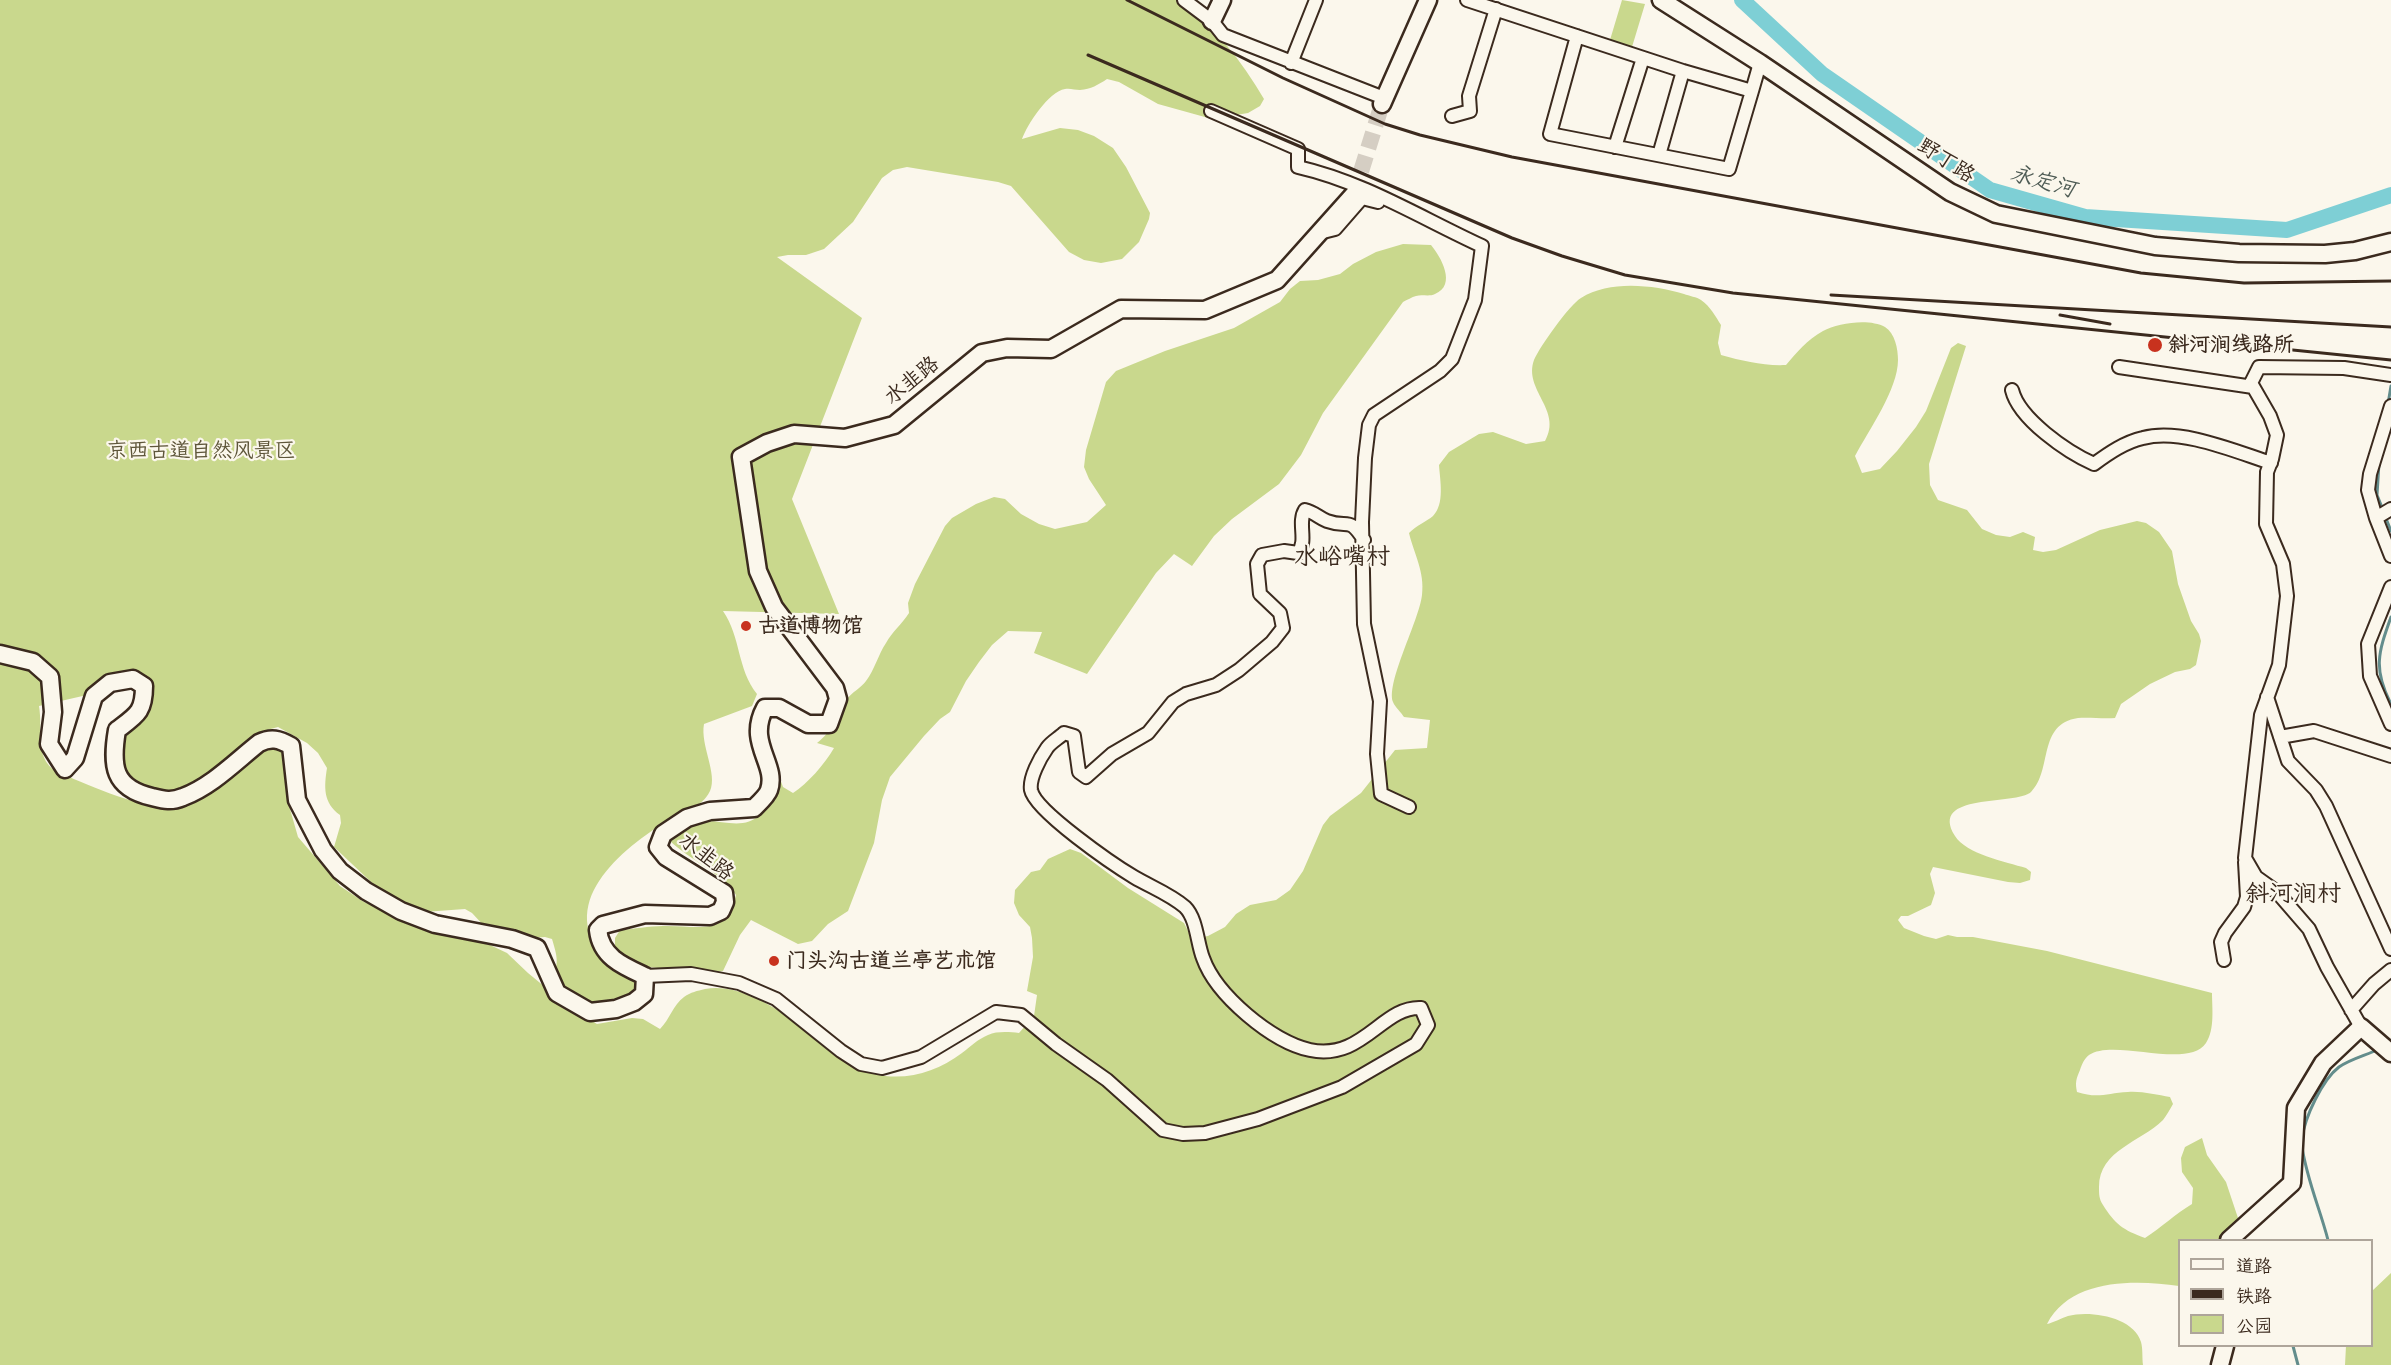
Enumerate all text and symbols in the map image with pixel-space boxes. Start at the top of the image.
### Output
street label: 野丁路 [1913,133,1979,189]
water label: 永定河 [2008,160,2078,204]
place label: 斜河涧线路所 [2168,332,2294,358]
marker: 斜河涧线路所 [2146,336,2164,354]
street label: 水韭路 [880,351,944,411]
park label: 京西古道自然风景区 [107,438,295,464]
district label: 水峪嘴村 [1294,543,1390,571]
place label: 古道博物馆 [758,613,863,639]
marker: 古道博物馆 [739,619,753,633]
street label: 水韭路 [673,828,739,886]
district label: 斜河涧村 [2245,880,2341,908]
place label: 门头沟古道兰亭艺术馆 [786,948,996,974]
marker: 门头沟古道兰亭艺术馆 [767,954,781,968]
legend [2178,1239,2373,1347]
text: 道路 [2236,1251,2272,1278]
text: 铁路 [2236,1281,2272,1308]
text: 公园 [2236,1311,2272,1338]

